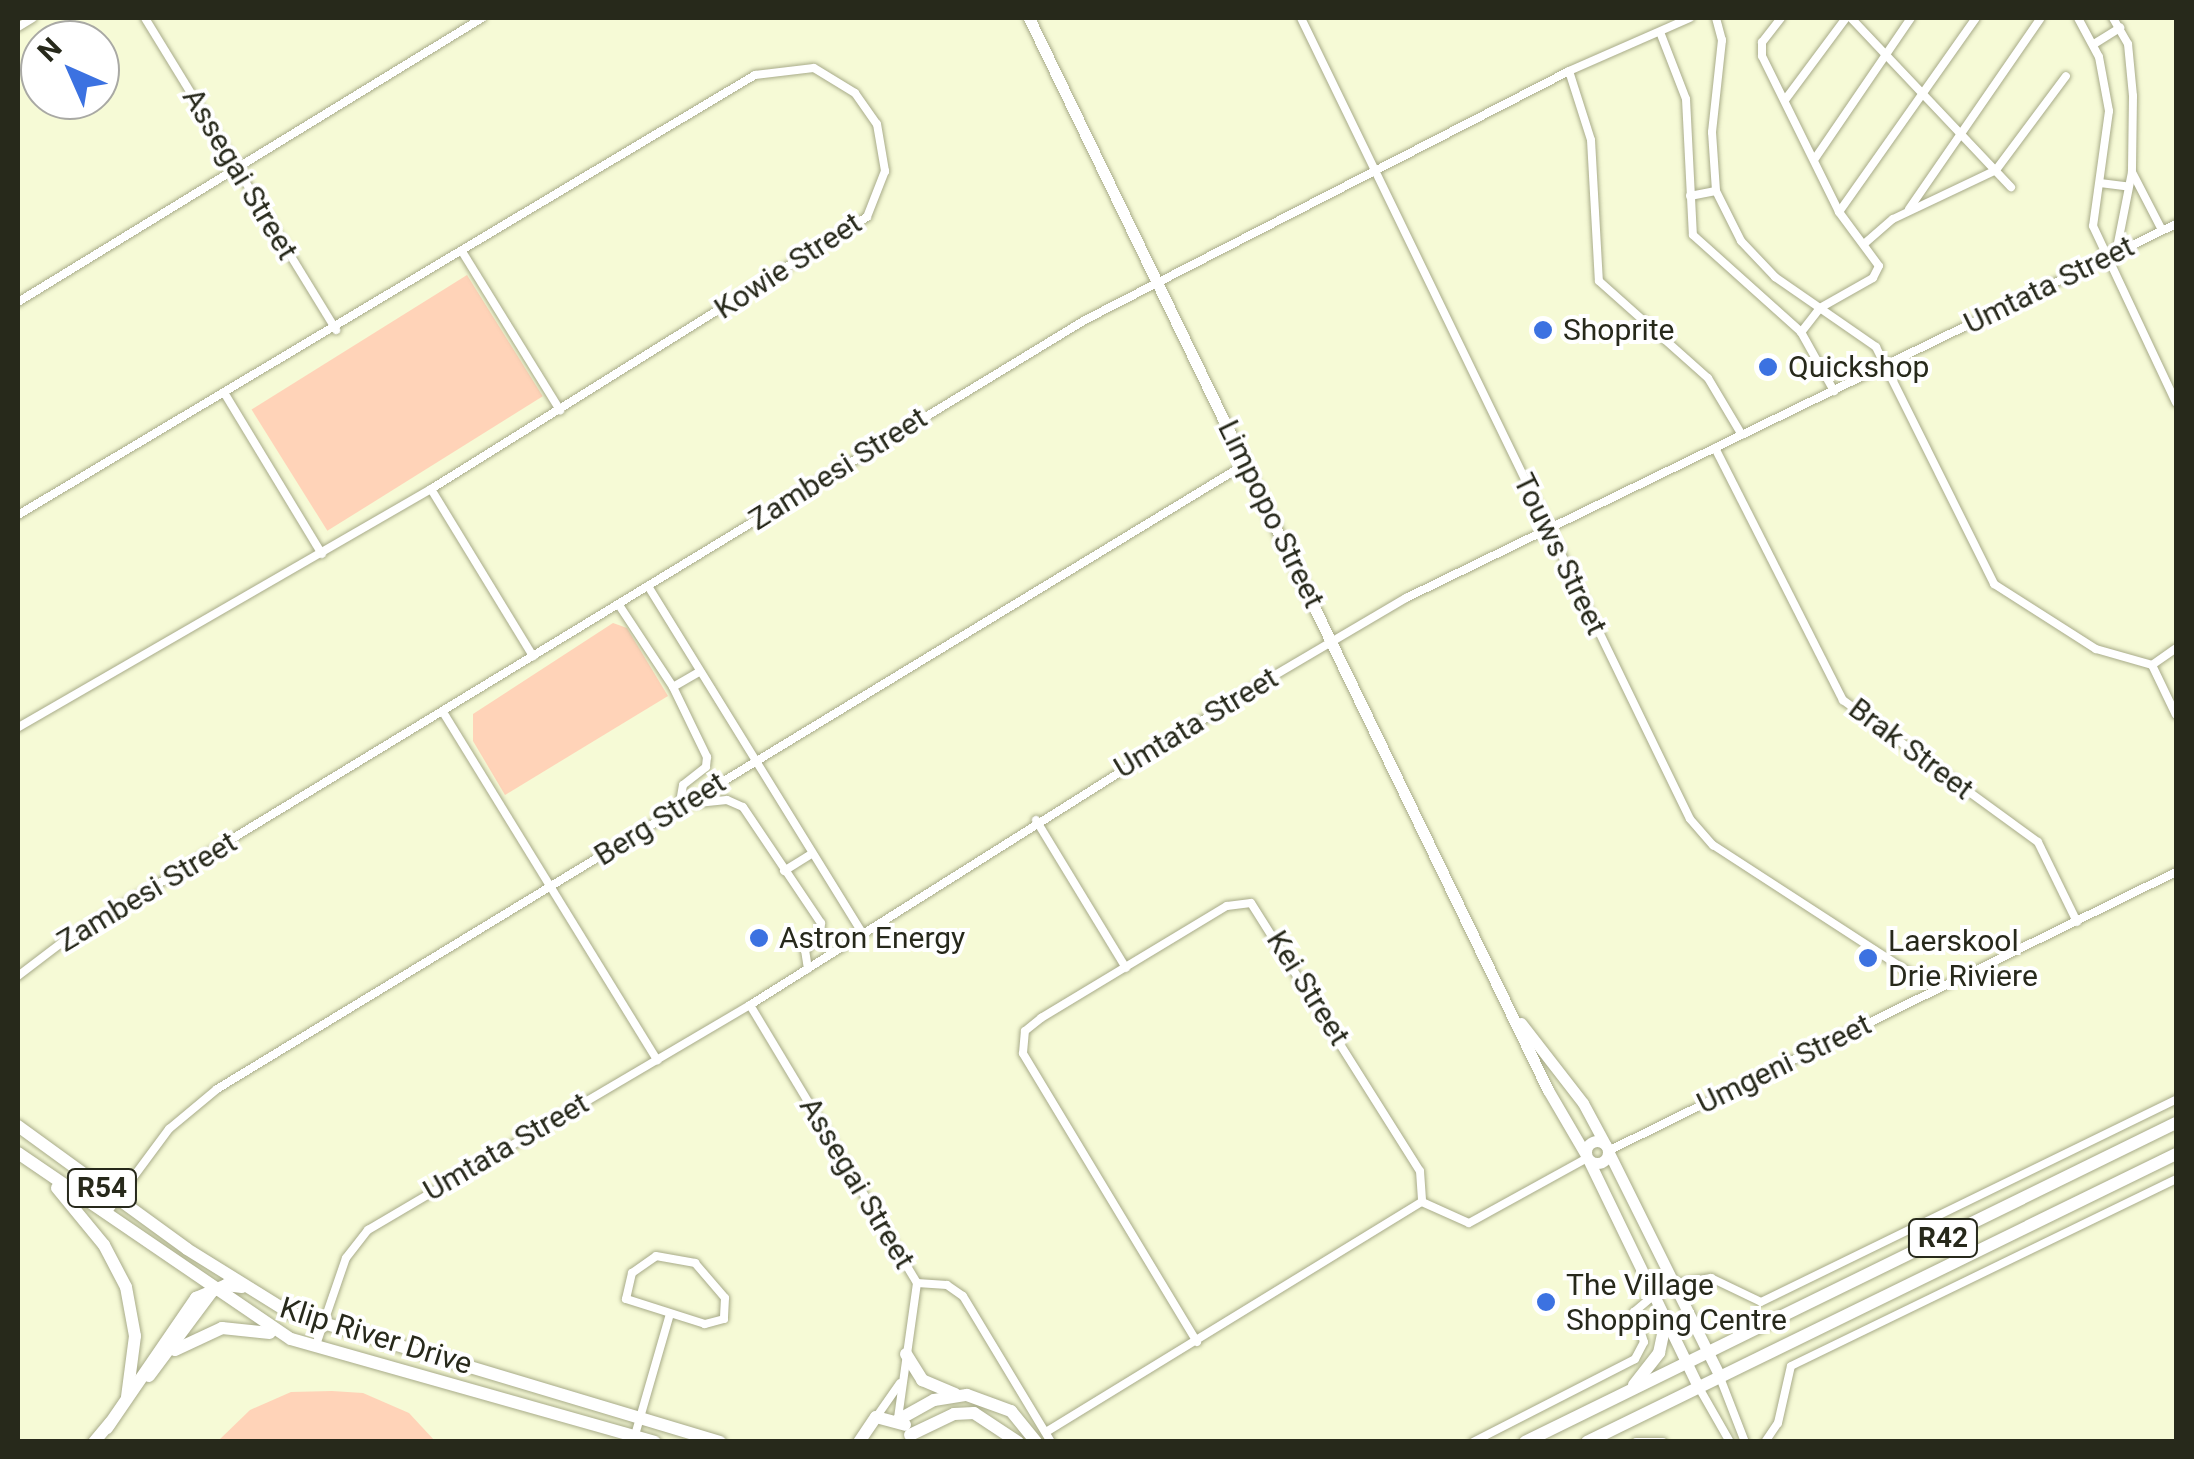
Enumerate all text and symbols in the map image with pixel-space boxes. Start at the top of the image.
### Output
north arrow [20,20,120,120]
text: N [31,31,68,69]
street label: Assegai Street [175,82,305,266]
street label: Kowie Street [708,205,868,327]
street label: Umtata Street [1958,228,2140,342]
place label: Shoprite [1563,312,1674,348]
marker: Shoprite [1532,319,1554,341]
place label: Quickshop [1788,349,1929,385]
marker: Quickshop [1757,356,1779,378]
street label: Zambesi Street [743,400,933,538]
street label: Limpopo Street [1210,414,1332,614]
street label: Touws Street [1506,468,1614,640]
street label: Umtata Street [1108,660,1284,786]
street label: Brak Street [1842,691,1980,807]
street label: Berg Street [588,765,732,873]
street label: Zambesi Street [51,824,243,960]
place label: Astron Energy [779,920,965,956]
place label: Laerskool Drie Riviere [1888,923,2038,994]
street label: Kei Street [1259,924,1357,1052]
marker: Astron Energy [748,927,770,949]
marker: Laerskool Drie Riviere [1857,947,1879,969]
street label: Umgeni Street [1691,1006,1877,1122]
street label: Umtata Street [417,1085,595,1209]
street label: Assegai Street [792,1091,922,1275]
road number: R54 [64,1165,140,1211]
road number: R42 [1906,1215,1980,1261]
place label: The Village Shopping Centre [1566,1267,1787,1338]
street label: Klip River Drive [276,1290,476,1382]
marker: The Village Shopping Centre [1535,1291,1557,1313]

